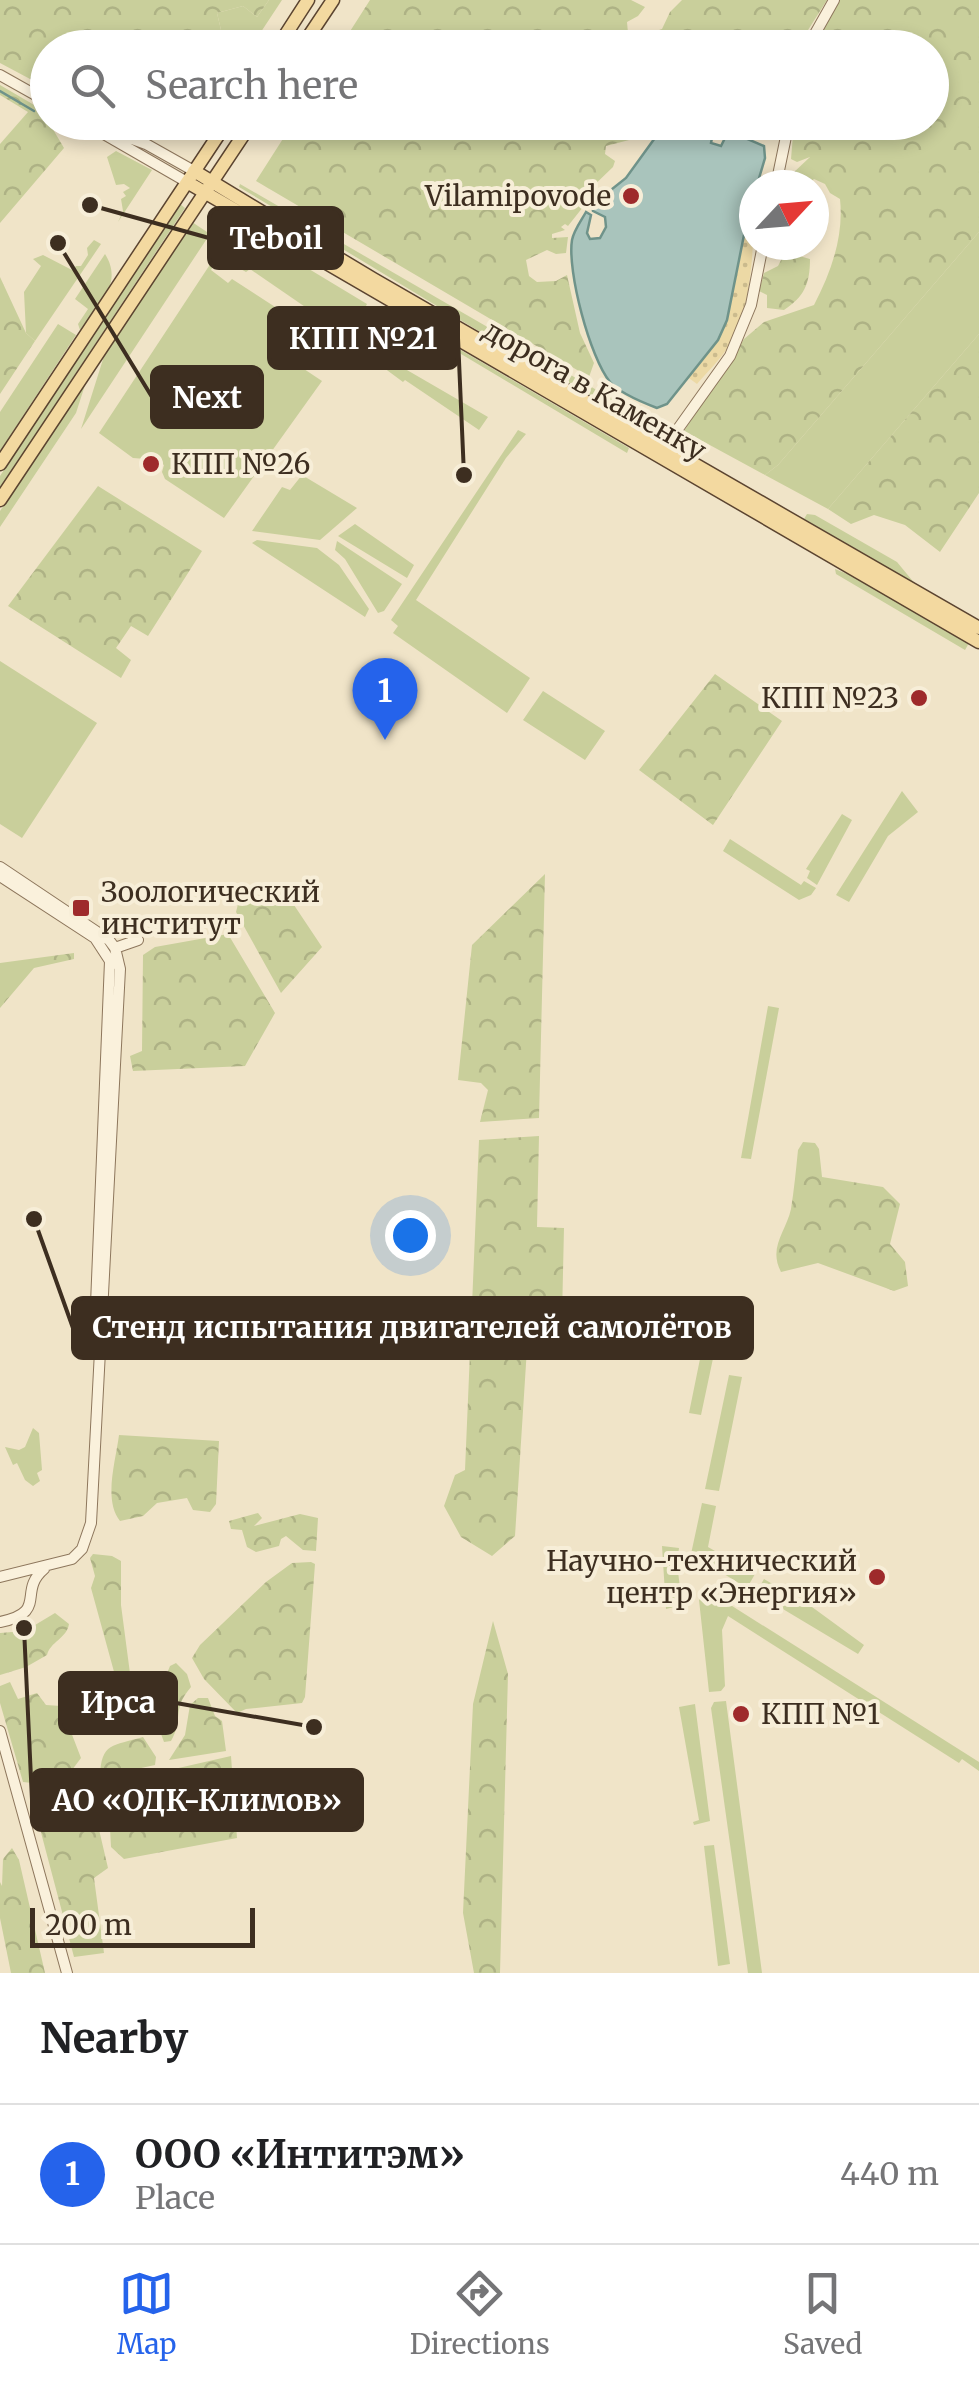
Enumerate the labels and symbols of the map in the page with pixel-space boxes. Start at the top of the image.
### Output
north arrow [739,170,829,260]
place label: Vilamipovode [424,178,611,214]
marker: Vilamipovode [620,185,642,207]
callout: Teboil [209,208,342,268]
text: Teboil [229,219,323,257]
callout: КПП №21 [269,308,458,368]
street label: дорога в Каменку [476,311,713,469]
text: КПП №21 [289,319,437,357]
callout: Next [152,367,262,427]
text: Next [172,378,242,416]
place label: КПП №26 [171,446,310,482]
marker: КПП №26 [140,453,162,475]
pin: 1 [352,658,418,740]
place label: КПП №23 [761,680,899,716]
marker: КПП №23 [908,687,930,709]
place label: Зоологический институт [101,874,320,942]
marker: Зоологический институт [70,897,92,919]
your location [385,1210,436,1261]
callout: Стенд испытания двигателей самолётов [73,1298,752,1358]
text: Стенд испытания двигателей самолётов [92,1308,732,1346]
place label: Научно-технический центр «Энергия» [546,1543,857,1611]
marker: Научно-технический центр «Энергия» [866,1566,888,1588]
callout: Ирса [60,1673,176,1733]
text: Ирса [80,1683,156,1721]
place label: КПП №1 [761,1696,880,1732]
marker: КПП №1 [730,1703,752,1725]
callout: АО «ОДК-Климов» [32,1770,362,1830]
text: АО «ОДК-Климов» [51,1781,342,1819]
scale bar [30,1903,255,1948]

